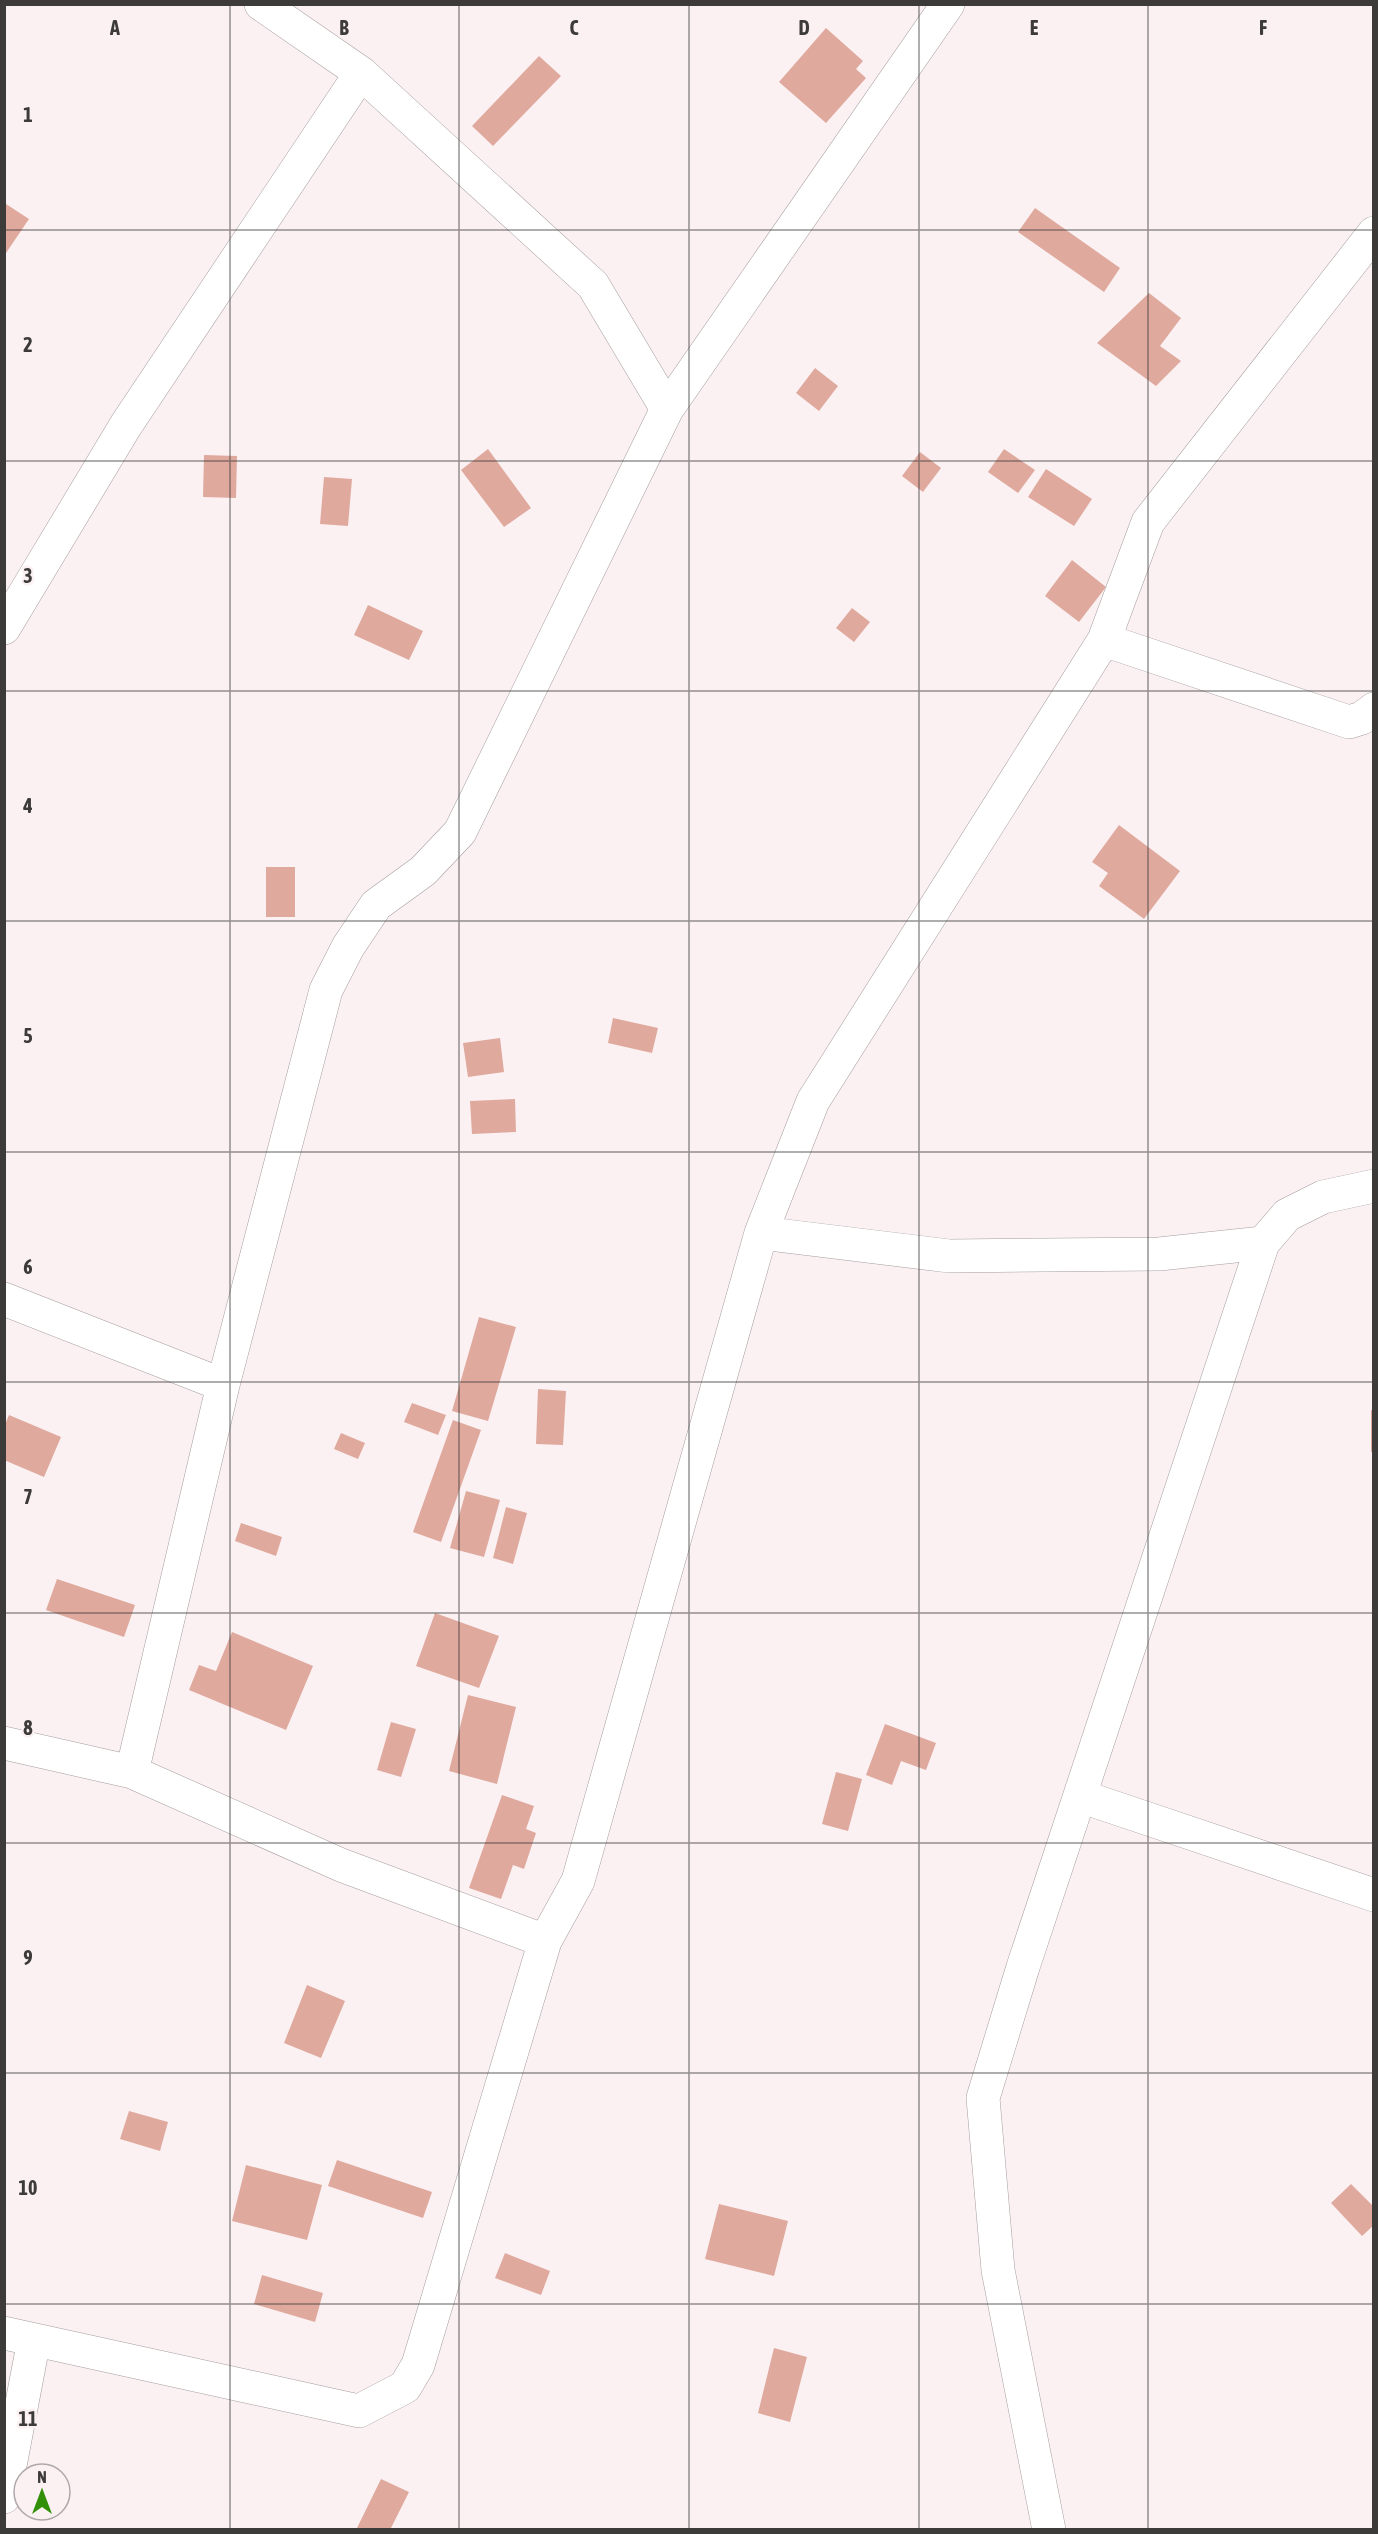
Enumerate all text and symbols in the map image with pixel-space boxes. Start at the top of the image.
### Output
text: A [109,16,120,39]
text: B [339,16,349,39]
text: C [570,16,579,39]
text: D [798,16,810,39]
text: E [1030,16,1039,39]
text: F [1259,16,1267,39]
text: 1 [23,103,33,126]
text: 2 [23,333,33,356]
text: 3 [23,564,33,587]
text: 4 [22,794,33,817]
text: 5 [23,1024,33,1047]
text: 6 [23,1255,33,1278]
text: 7 [23,1485,33,1508]
text: 8 [23,1716,33,1739]
text: 9 [23,1946,33,1969]
text: 10 [19,2176,37,2199]
text: 11 [19,2407,37,2430]
north arrow [12,2462,72,2522]
text: N [37,2468,47,2486]

